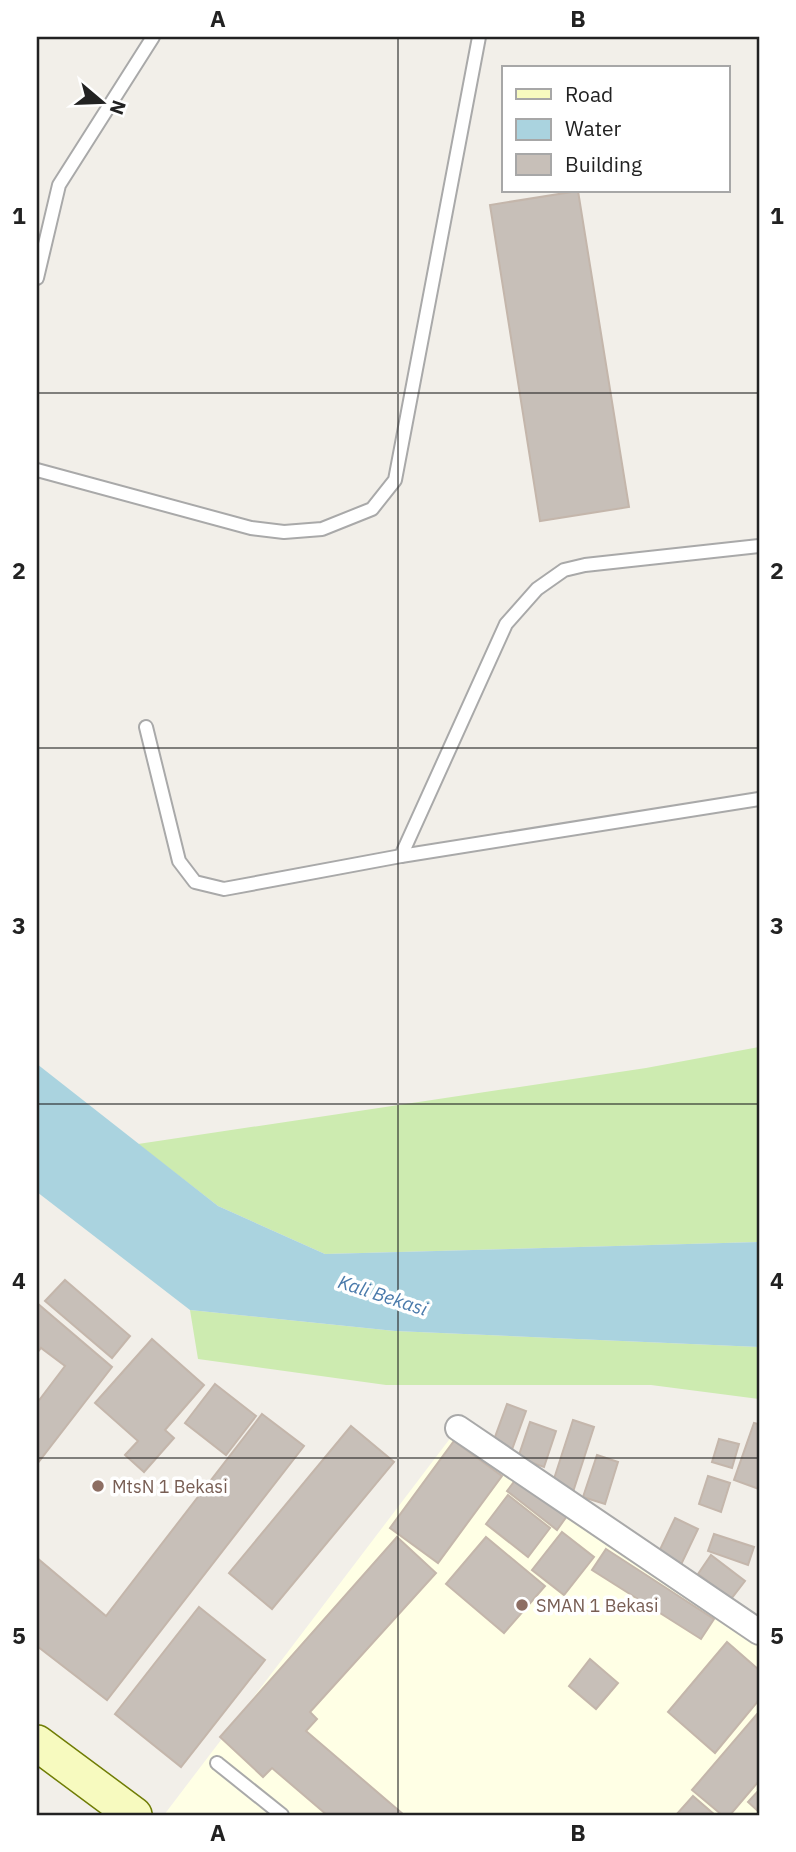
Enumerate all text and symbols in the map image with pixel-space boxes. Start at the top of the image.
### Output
text: A [210,3,226,33]
text: B [570,3,586,33]
north arrow [66,66,136,136]
legend [502,66,730,192]
text: Road [565,80,613,108]
text: N [104,97,132,118]
text: Water [565,114,622,142]
text: Building [565,150,642,178]
text: 1 [12,200,26,230]
text: 1 [770,200,784,230]
text: 2 [12,555,26,585]
text: 2 [770,555,784,585]
text: 3 [12,910,26,940]
text: 3 [770,910,784,940]
text: 4 [12,1265,26,1295]
text: 4 [770,1265,784,1295]
water label: Kali Bekasi [335,1269,432,1321]
place label: MtsN 1 Bekasi [112,1475,228,1498]
marker: MtsN 1 Bekasi [90,1478,106,1494]
place label: SMAN 1 Bekasi [536,1594,659,1617]
marker: SMAN 1 Bekasi [514,1597,530,1613]
text: 5 [12,1620,26,1650]
text: 5 [770,1620,784,1650]
text: A [210,1817,226,1847]
text: B [570,1817,586,1847]

